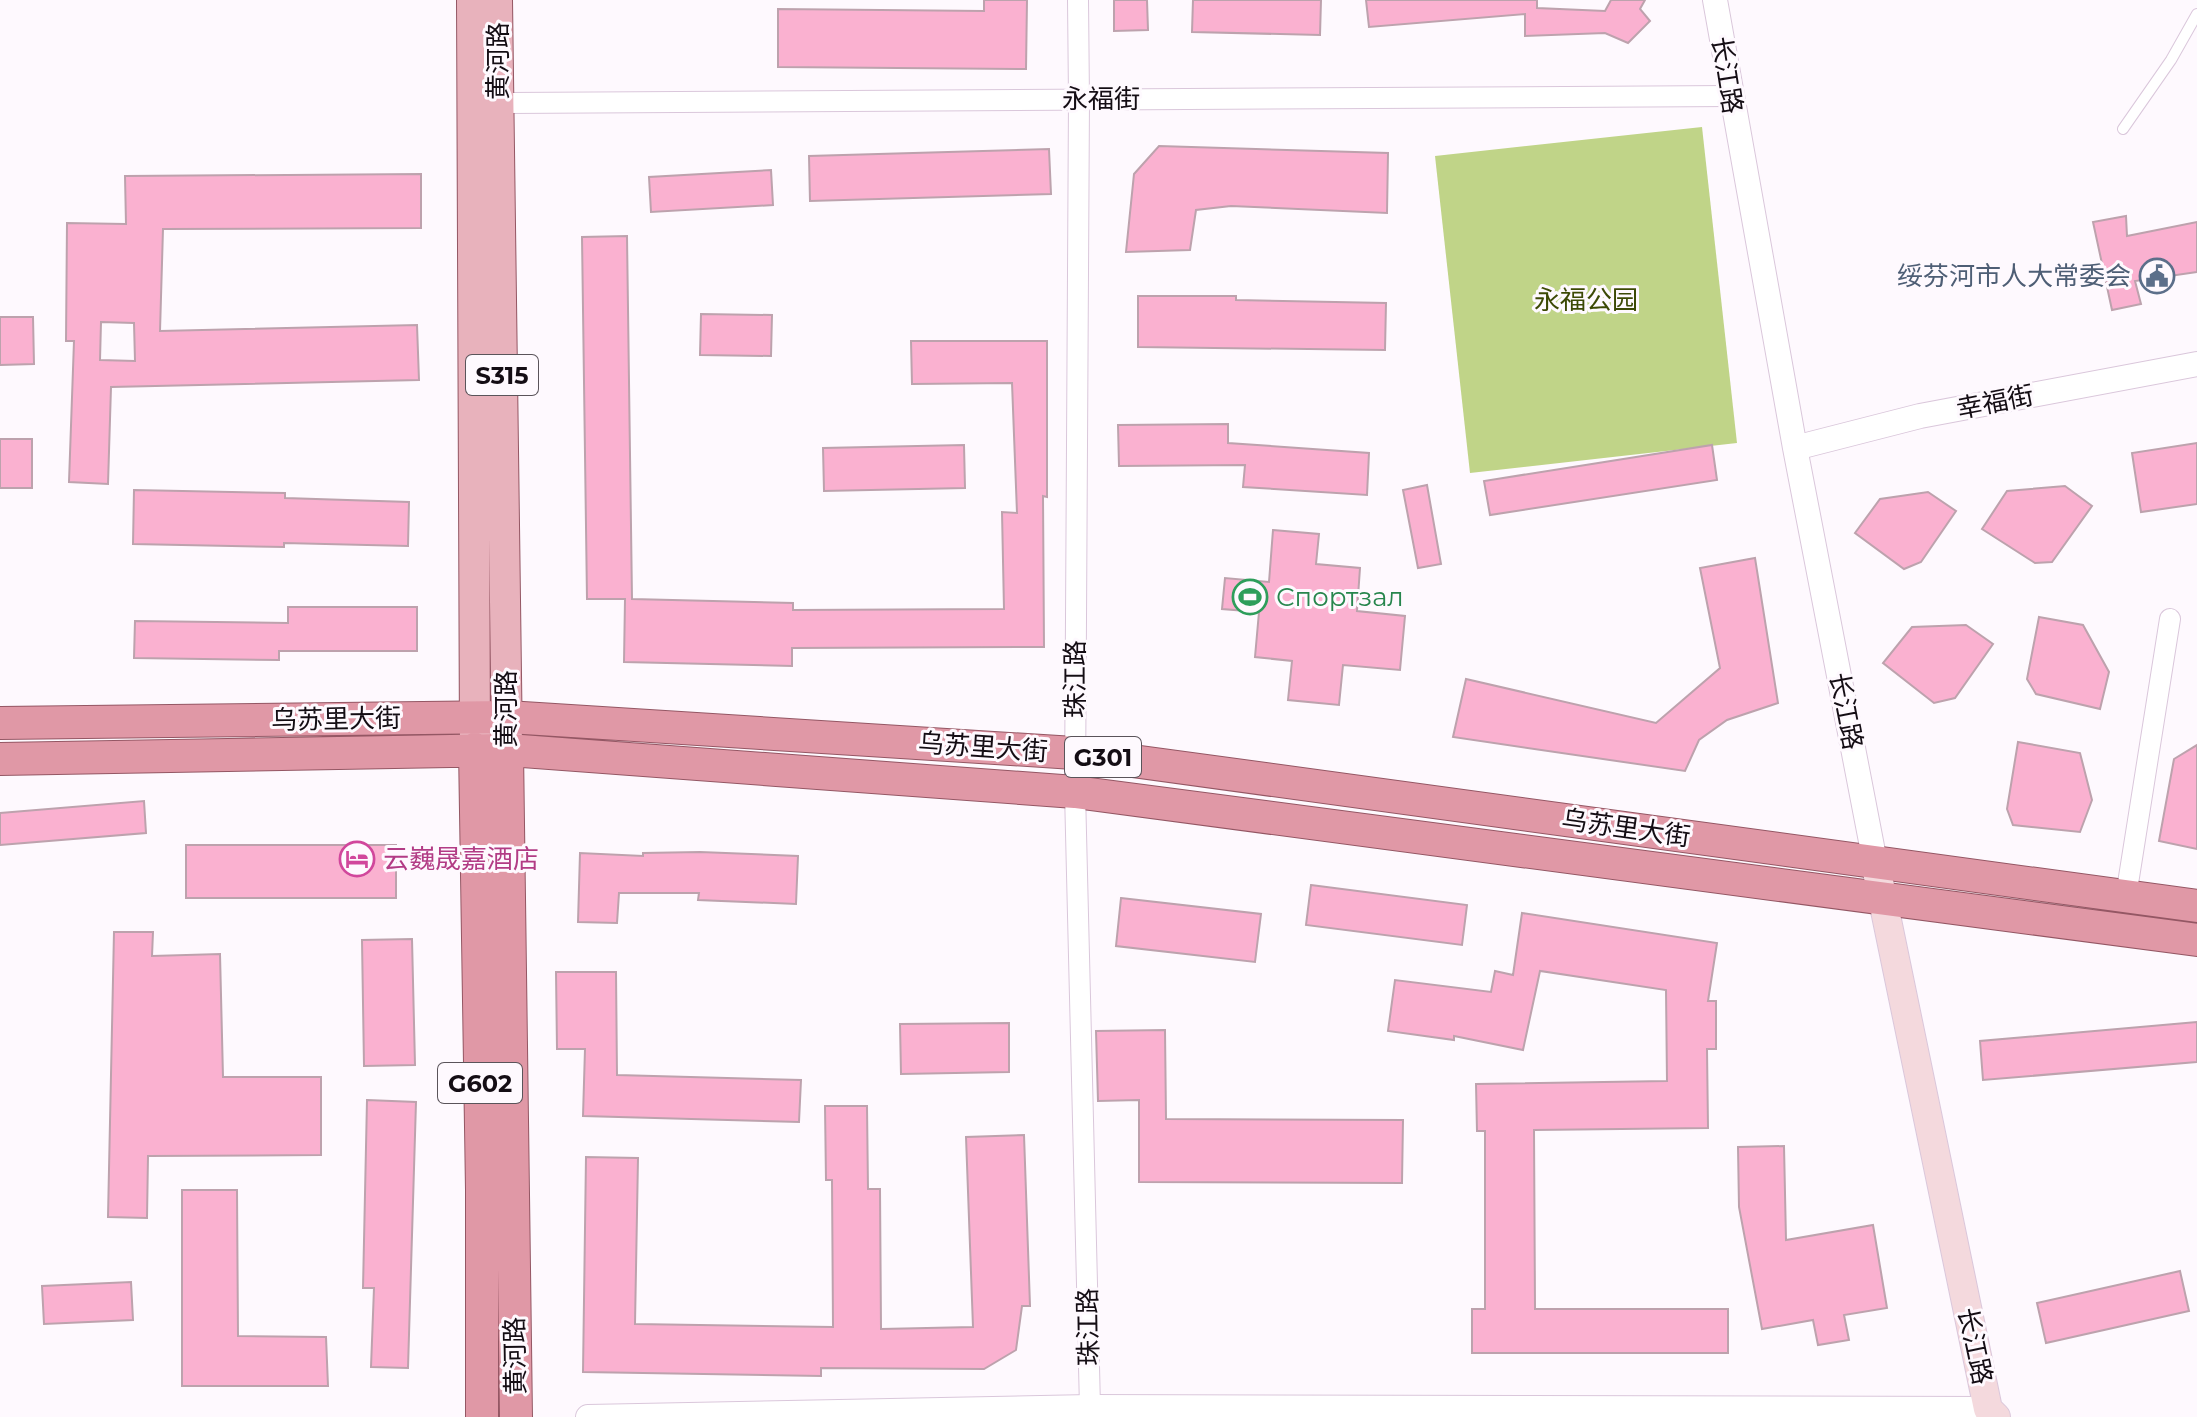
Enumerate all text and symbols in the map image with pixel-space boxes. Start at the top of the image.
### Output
street label: 黄河路 [482,22,514,100]
street label: 长江路 [1705,34,1749,116]
street label: 永福街 [1062,83,1140,115]
public building icon: 绥芬河市人大常委会 [2138,257,2176,295]
place label: 绥芬河市人大常委会 [1897,260,2131,292]
park label: 永福公园 [1534,284,1638,316]
road number: S315 [466,355,538,395]
street label: 幸福街 [1954,379,2036,425]
sports icon: Спортзал [1231,578,1269,616]
place label: Спортзал [1276,581,1404,613]
street label: 珠江路 [1059,640,1091,718]
street label: 黄河路 [490,670,522,748]
street label: 长江路 [1823,670,1869,752]
street label: 乌苏里大街 [271,702,401,736]
street label: 乌苏里大街 [917,727,1049,767]
road number: G301 [1065,737,1141,777]
street label: 乌苏里大街 [1559,803,1693,853]
hotel icon: 云巍晟嘉酒店 [338,840,376,878]
place label: 云巍晟嘉酒店 [383,843,539,875]
road number: G602 [438,1063,522,1103]
street label: 珠江路 [1071,1288,1105,1366]
street label: 长江路 [1951,1305,1999,1387]
street label: 黄河路 [498,1317,532,1395]

